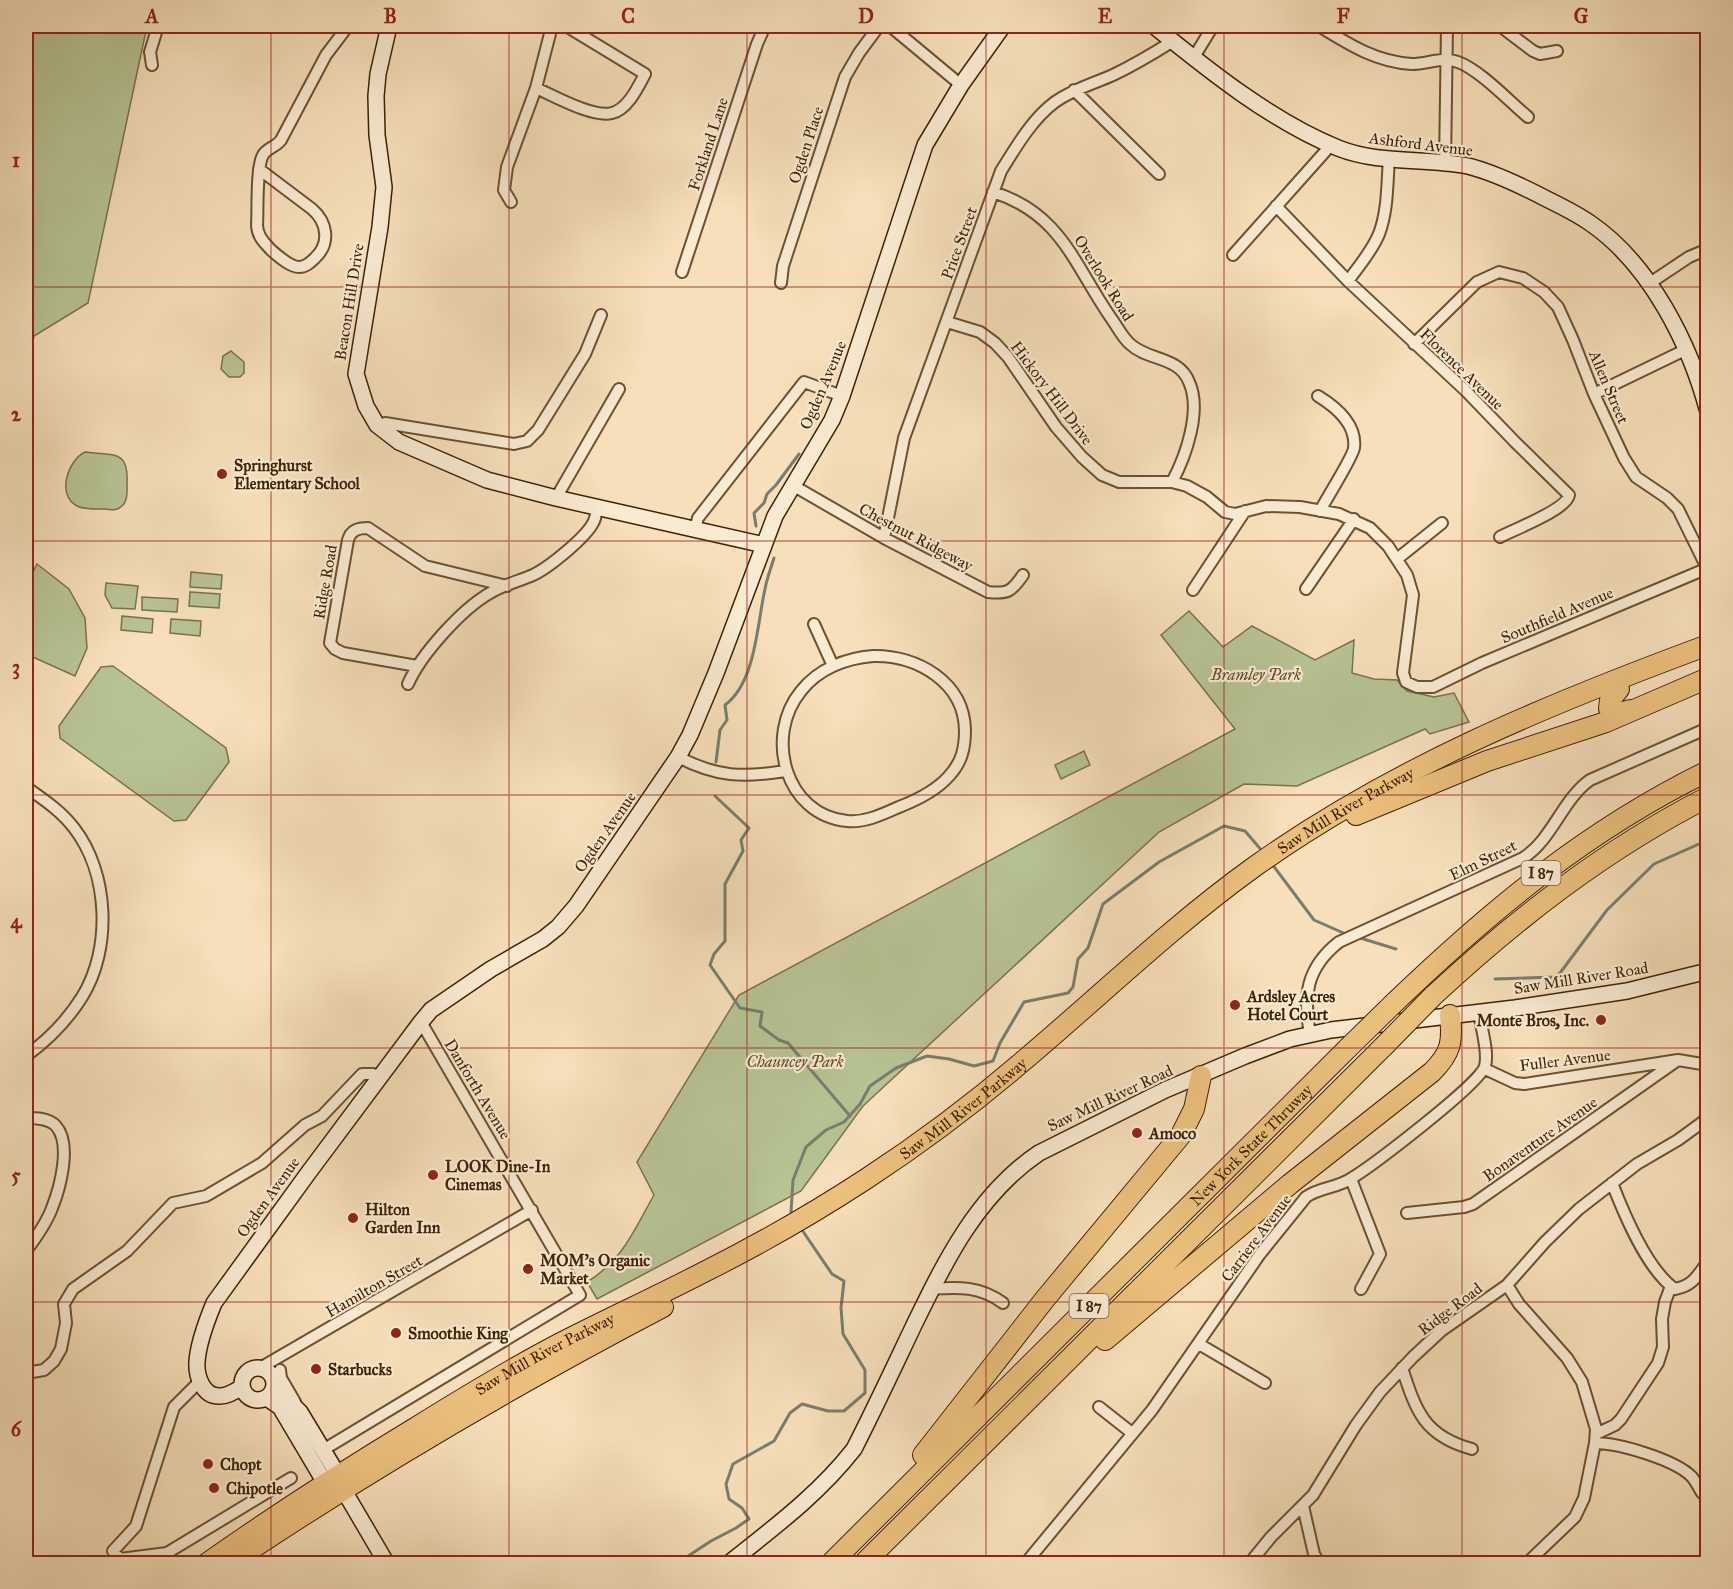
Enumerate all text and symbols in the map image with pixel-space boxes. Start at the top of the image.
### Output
text: A [143,4,159,28]
text: B [383,4,397,28]
text: C [621,4,635,28]
text: D [858,4,874,28]
text: E [1098,4,1113,28]
text: F [1336,4,1350,28]
text: G [1574,4,1589,28]
street label: Forkland Lane [684,95,732,193]
street label: Ogden Place [785,104,828,186]
street label: Ashford Avenue [1367,128,1474,160]
text: 1 [12,148,20,172]
street label: Price Street [937,204,981,282]
street label: Overlook Road [1070,232,1138,324]
street label: Beacon Hill Drive [330,242,368,362]
street label: Florence Avenue [1416,324,1508,414]
street label: Ogden Avenue [796,337,851,433]
street label: Hickory Hill Drive [1007,338,1097,449]
street label: Allen Street [1585,347,1633,427]
text: 2 [11,402,22,426]
place label: Springhurst Elementary School [234,456,360,494]
marker: Springhurst Elementary School [215,467,229,481]
street label: Chestnut Ridgeway [855,499,977,576]
street label: Ridge Road [309,543,342,621]
street label: Southfield Avenue [1498,583,1616,647]
text: 3 [12,655,20,680]
park label: Bramley Park [1210,665,1301,684]
street label: Saw Mill River Parkway [1273,762,1417,858]
street label: Ogden Avenue [570,788,641,877]
street label: Elm Street [1446,835,1520,884]
road number: I 87 [1522,861,1560,885]
text: 4 [10,909,22,934]
street label: Saw Mill River Road [1512,958,1650,998]
place label: Ardsley Acres Hotel Court [1246,987,1335,1024]
marker: Ardsley Acres Hotel Court [1228,998,1242,1012]
place label: Monte Bros, Inc. [1477,1011,1589,1030]
marker: Monte Bros, Inc. [1594,1013,1608,1027]
street label: Danforth Avenue [441,1035,516,1143]
street label: Fuller Avenue [1518,1045,1612,1075]
park label: Chauncey Park [746,1052,844,1071]
street label: Saw Mill River Parkway [896,1053,1031,1163]
street label: Saw Mill River Road [1044,1061,1176,1135]
street label: New York State Thruway [1186,1080,1316,1209]
street label: Bonaventure Avenue [1479,1092,1601,1185]
place label: Amoco [1148,1124,1196,1143]
marker: Amoco [1130,1126,1144,1140]
street label: Ogden Avenue [233,1153,304,1241]
place label: LOOK Dine-In Cinemas [445,1157,551,1194]
text: 5 [11,1163,21,1187]
marker: LOOK Dine-In Cinemas [426,1168,440,1182]
street label: Carriere Avenue [1217,1190,1295,1286]
place label: Hilton Garden Inn [365,1200,441,1237]
marker: Hilton Garden Inn [346,1211,360,1225]
street label: Hamilton Street [322,1251,426,1321]
place label: MOM's Organic Market [540,1251,650,1288]
marker: MOM's Organic Market [521,1262,535,1276]
street label: Ridge Road [1414,1279,1486,1340]
road number: I 87 [1070,1294,1108,1318]
street label: Saw Mill River Parkway [471,1308,618,1399]
place label: Smoothie King [408,1324,508,1344]
marker: Smoothie King [389,1326,403,1340]
place label: Starbucks [328,1360,392,1379]
marker: Starbucks [309,1362,323,1376]
text: 6 [11,1417,23,1441]
place label: Chopt [220,1455,262,1475]
marker: Chopt [201,1457,215,1471]
place label: Chipotle [226,1479,283,1499]
marker: Chipotle [207,1481,221,1495]

